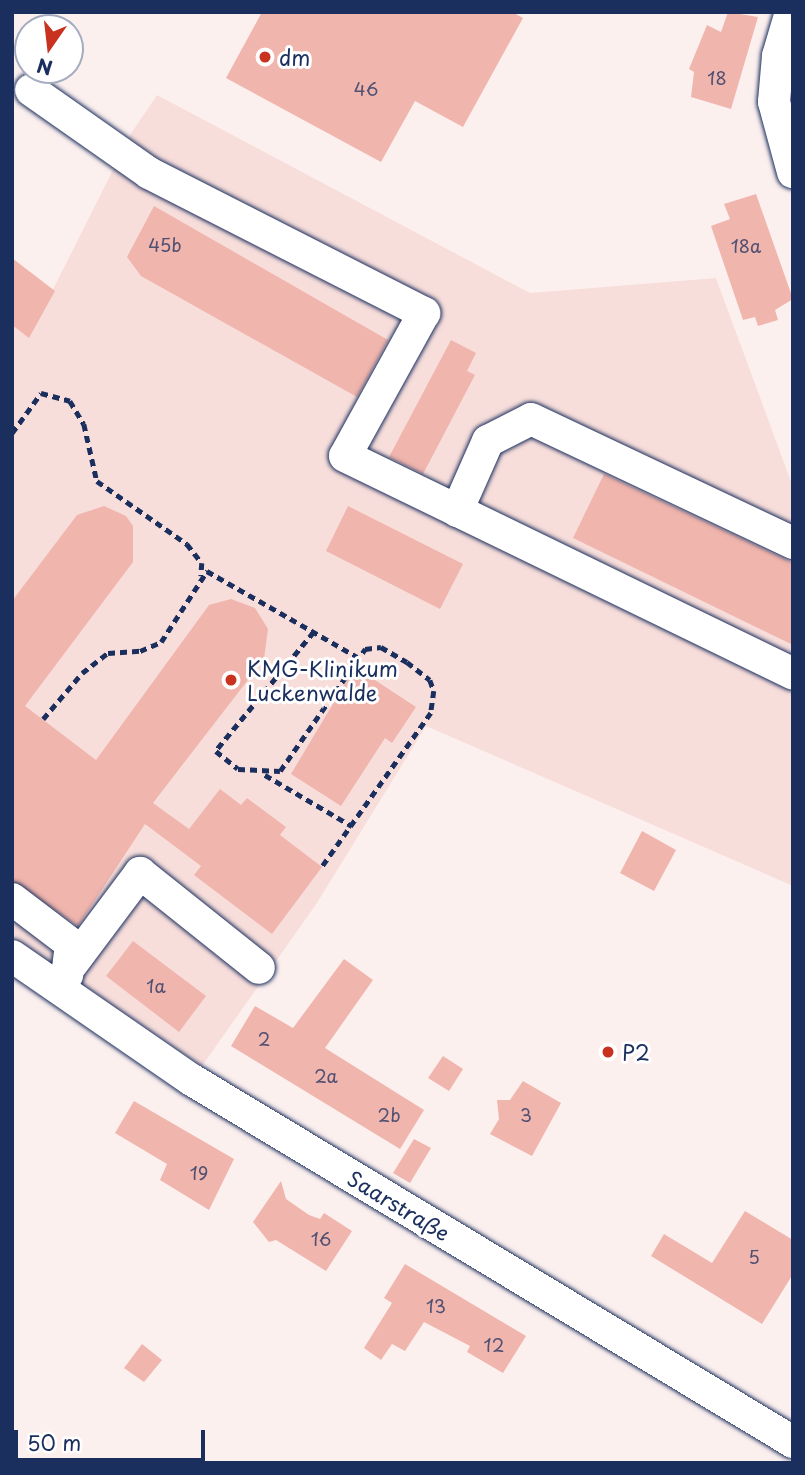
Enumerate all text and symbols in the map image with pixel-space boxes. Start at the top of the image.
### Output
north arrow [14,14,84,84]
place label: dm [279,44,310,70]
marker: dm [257,49,273,65]
text: N [34,52,55,83]
house number: 18 [707,67,727,89]
house number: 46 [354,78,378,100]
house number: 45b [148,234,182,256]
house number: 18a [731,235,761,257]
place label: KMG-Klinikum Luckenwalde [247,655,398,705]
marker: KMG-Klinikum Luckenwalde [221,670,241,690]
house number: 1a [146,975,166,997]
house number: 2 [258,1028,270,1050]
place label: P2 [622,1039,650,1065]
marker: P2 [600,1044,616,1060]
house number: 2a [314,1065,338,1087]
house number: 2b [377,1104,401,1126]
house number: 3 [520,1104,532,1126]
house number: 19 [190,1162,208,1184]
street label: Saarstraße [343,1165,455,1245]
house number: 16 [311,1228,331,1250]
house number: 5 [748,1246,760,1268]
house number: 13 [426,1295,446,1317]
house number: 12 [484,1334,504,1356]
scale bar [18,1416,208,1460]
text: 50 m [27,1426,81,1458]

